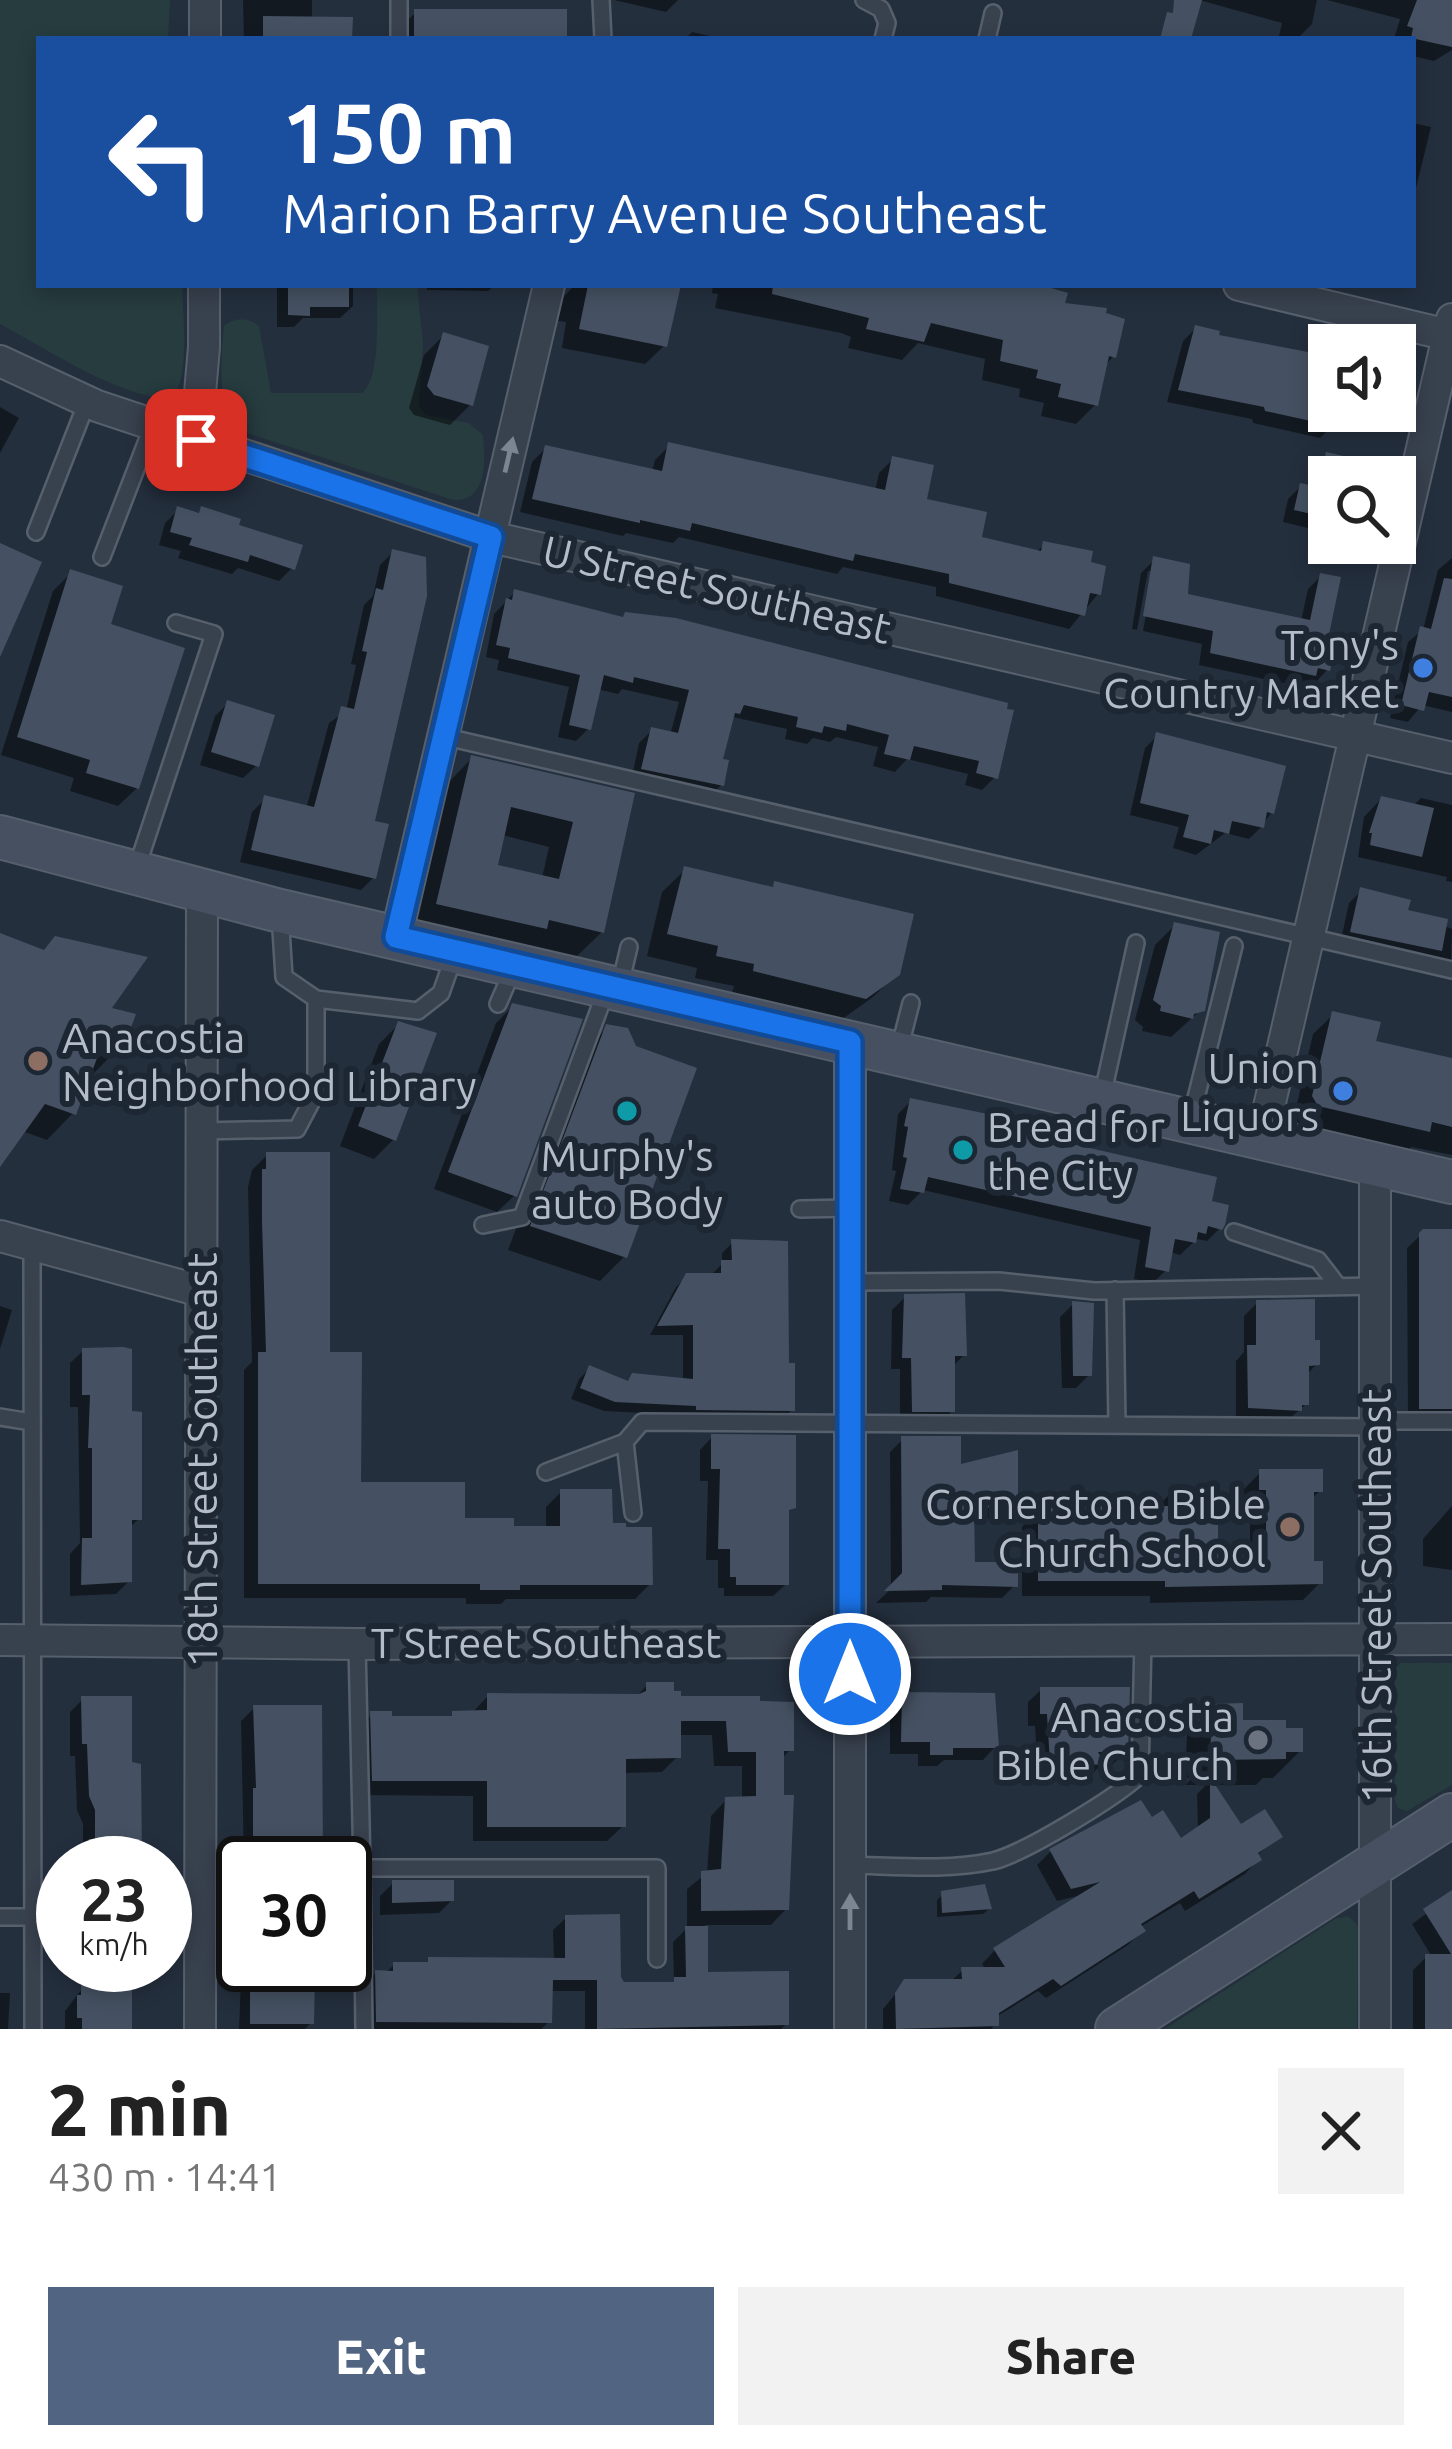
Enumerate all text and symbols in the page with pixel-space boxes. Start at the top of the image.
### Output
icon: left [84,84,240,240]
text: 150 m [282,85,516,179]
text: Marion Barry Avenue Southeast [282,183,1047,243]
map controls [1308,324,1416,564]
button: sound [1308,324,1416,432]
pin [145,389,247,491]
icon: arrive [163,407,229,473]
one-way arrow [501,436,520,473]
button: search [1308,456,1416,564]
street label: U Street Southeast [538,526,896,652]
place label: Tony's Country Market [1103,621,1399,716]
marker: Tony's Country Market [1410,655,1436,681]
place label: Anacostia Neighborhood Library [62,1014,477,1109]
place label: Union Liquors [1180,1044,1319,1139]
marker: Anacostia Neighborhood Library [25,1048,51,1074]
marker: Union Liquors [1330,1078,1356,1104]
marker: Murphy's auto Body [614,1098,640,1124]
place label: Bread for the City [987,1103,1165,1198]
place label: Murphy's auto Body [531,1132,723,1227]
marker: Bread for the City [950,1137,976,1163]
street label: 18th Street Southeast [178,1253,225,1667]
street label: 16th Street Southeast [1352,1389,1399,1803]
place label: Cornerstone Bible Church School [925,1480,1266,1575]
marker: Cornerstone Bible Church School [1277,1514,1303,1540]
position arrow [787,1611,913,1737]
street label: T Street Southeast [371,1619,721,1666]
place label: Anacostia Bible Church [996,1693,1234,1788]
marker: Anacostia Bible Church [1245,1727,1271,1753]
speed limit sign: 30 [216,1836,372,1992]
text: 23 [80,1865,148,1932]
one-way arrow [840,1892,860,1930]
text: km/h [79,1927,149,1961]
button: close [1278,2068,1404,2194]
text: 2 min [48,2069,231,2150]
text: 430 m · 14:41 [48,2155,282,2198]
button: Exit [48,2287,714,2425]
button: Share [738,2287,1404,2425]

